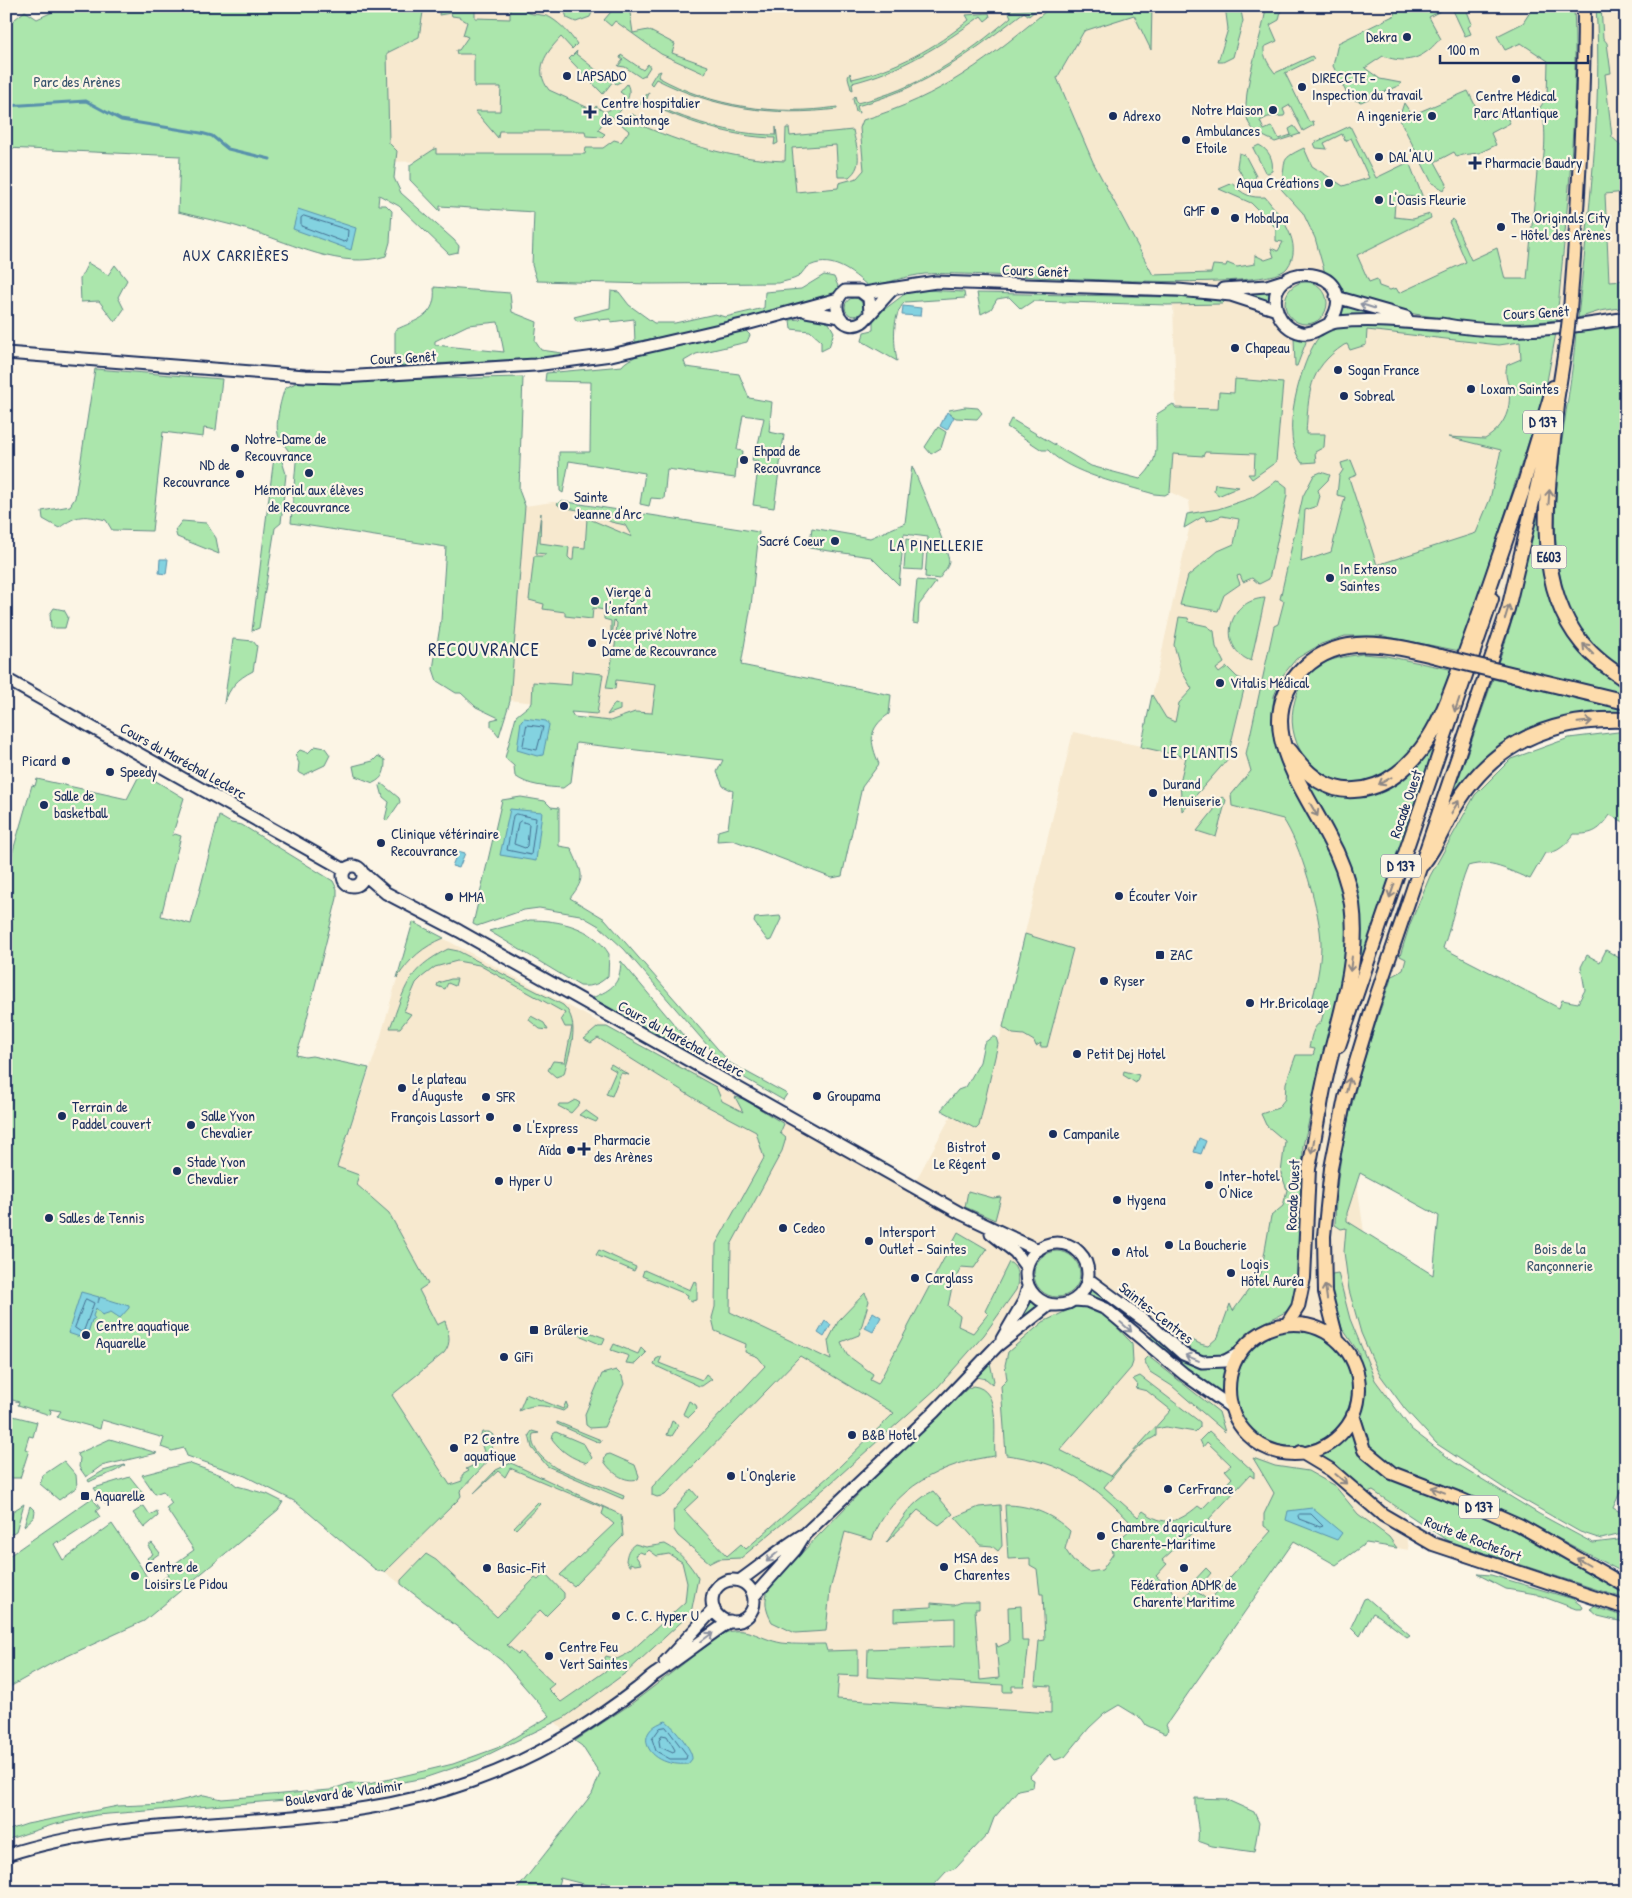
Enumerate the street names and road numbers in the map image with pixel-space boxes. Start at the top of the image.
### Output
street label: Cours Genêt [1001,259,1069,282]
street label: Cours Genêt [1502,300,1570,325]
street label: Cours Genêt [369,345,437,370]
road number: D 137 [1523,411,1563,434]
road number: E603 [1532,546,1566,568]
street label: Cours du Maréchal Leclerc [116,717,250,804]
street label: Rocade Ouest [1384,766,1427,841]
road number: D 137 [1381,854,1421,878]
street label: Cours du Maréchal Leclerc [614,995,748,1082]
street label: Rocade Ouest [1280,1158,1305,1231]
street label: Saintes-Centres [1115,1277,1198,1349]
road number: D 137 [1459,1495,1499,1518]
street label: Route de Rochefort [1422,1510,1525,1567]
street label: Boulevard de Vladimir [284,1774,404,1811]

